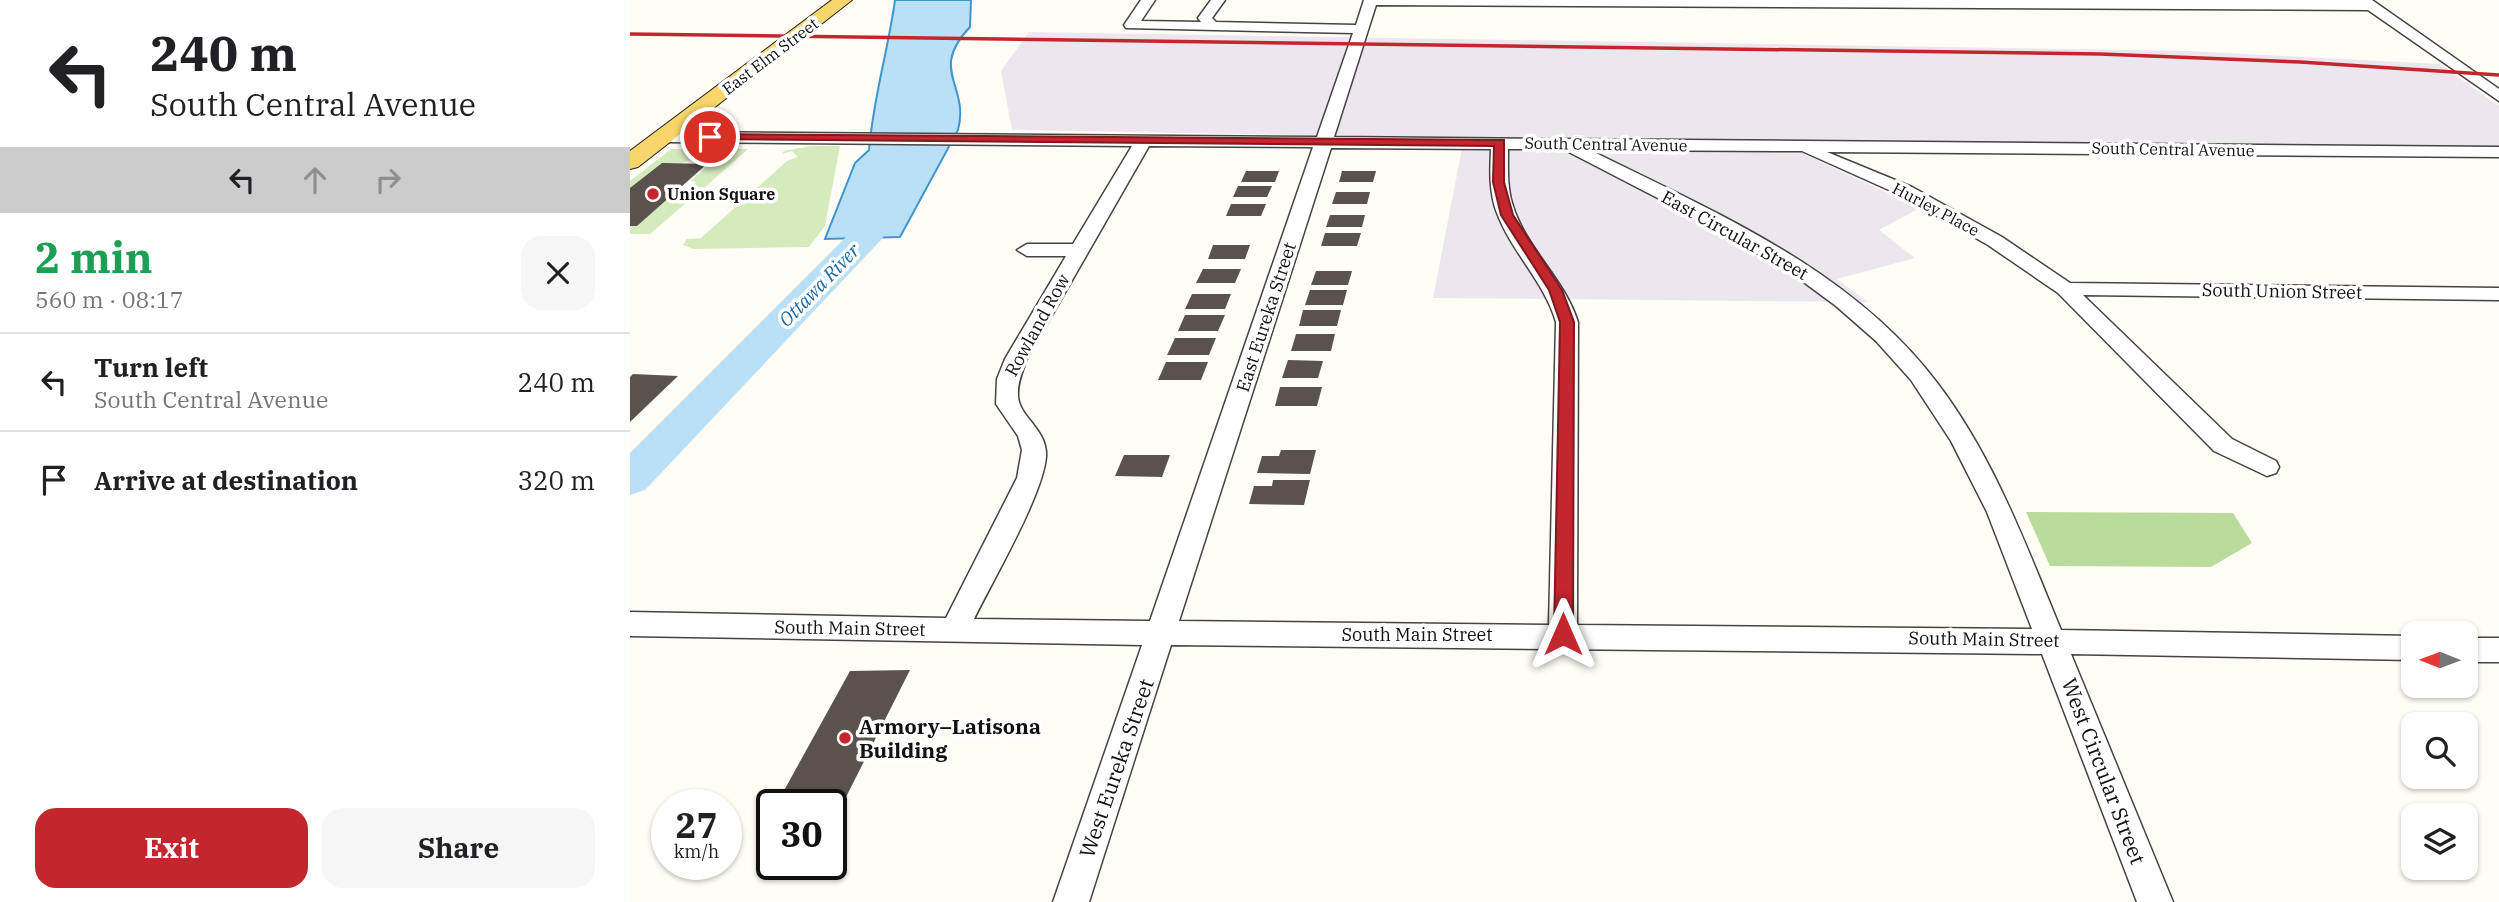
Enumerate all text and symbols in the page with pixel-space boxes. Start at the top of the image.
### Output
street label: East Elm Street [718,13,822,99]
text: 240 m [150,21,297,84]
icon: left [35,28,126,119]
text: South Central Avenue [150,83,476,125]
pin [680,107,740,167]
icon: arrive [691,118,729,156]
street label: South Central Avenue [1524,133,1688,155]
street label: South Central Avenue [2091,138,2255,160]
icon: left [223,161,261,199]
icon: ahead [296,161,334,199]
icon: right [369,161,407,199]
street label: Hurley Place [1889,178,1983,240]
place label: Union Square [667,184,775,204]
street label: East Circular Street [1658,185,1812,285]
marker: Union Square [645,186,661,202]
text: 2 min [35,230,153,285]
button: close [521,236,595,310]
water label: Ottawa River [773,238,865,332]
street label: East Eureka Street [1231,239,1301,395]
street label: Rowland Row [999,270,1075,380]
street label: South Union Street [2202,278,2362,304]
text: 560 m · 08:17 [35,284,184,314]
text: Turn left [94,350,208,384]
icon: left [35,363,73,401]
text: 240 m [517,365,595,399]
text: South Central Avenue [94,384,328,414]
icon: arrive [35,461,73,499]
text: Arrive at destination [94,463,358,497]
text: 320 m [517,463,595,497]
position arrow [1526,597,1600,671]
street label: South Main Street [774,615,926,641]
north arrow [2401,621,2478,698]
map controls [2401,621,2478,880]
street label: South Main Street [1341,623,1493,646]
street label: South Main Street [1908,626,2060,652]
street label: West Circular Street [2056,674,2152,868]
street label: West Eureka Street [1072,675,1160,861]
place label: Armory–Latisona Building [859,712,1041,764]
button: search [2401,712,2478,789]
marker: Armory–Latisona Building [837,730,853,746]
speed limit sign: 30 [756,789,847,880]
text: 27 [675,802,718,848]
button: layers [2401,803,2478,880]
button: Exit [35,808,308,888]
button: Share [322,808,595,888]
text: km/h [674,840,719,863]

